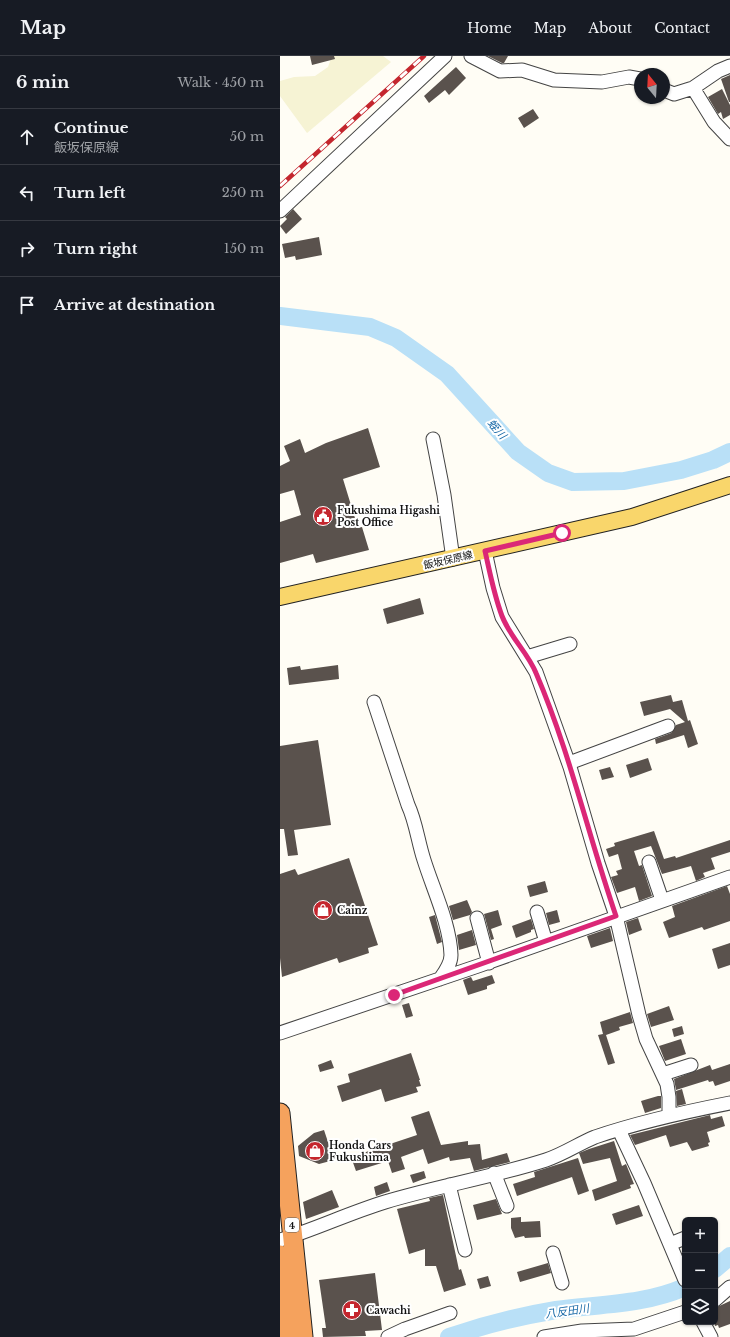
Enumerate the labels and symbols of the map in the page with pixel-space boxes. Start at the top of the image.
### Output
north arrow [634,68,670,104]
water label: 蛭川 [484,416,510,443]
place label: Fukushima Higashi Post Office [337,504,440,529]
public building icon: Fukushima Higashi Post Office [312,505,334,527]
route start [553,524,571,542]
street label: 飯坂保原線 [422,548,474,572]
shop icon: Cainz [312,899,334,921]
place label: Cainz [337,904,368,917]
route end [385,986,403,1004]
place label: Honda Cars Fukushima [329,1139,391,1164]
shop icon: Honda Cars Fukushima [304,1140,326,1162]
road number: 4 [285,1218,299,1232]
pharmacy icon: Cawachi [341,1299,363,1321]
water label: 八反田川 [544,1301,591,1321]
place label: Cawachi [366,1304,411,1317]

